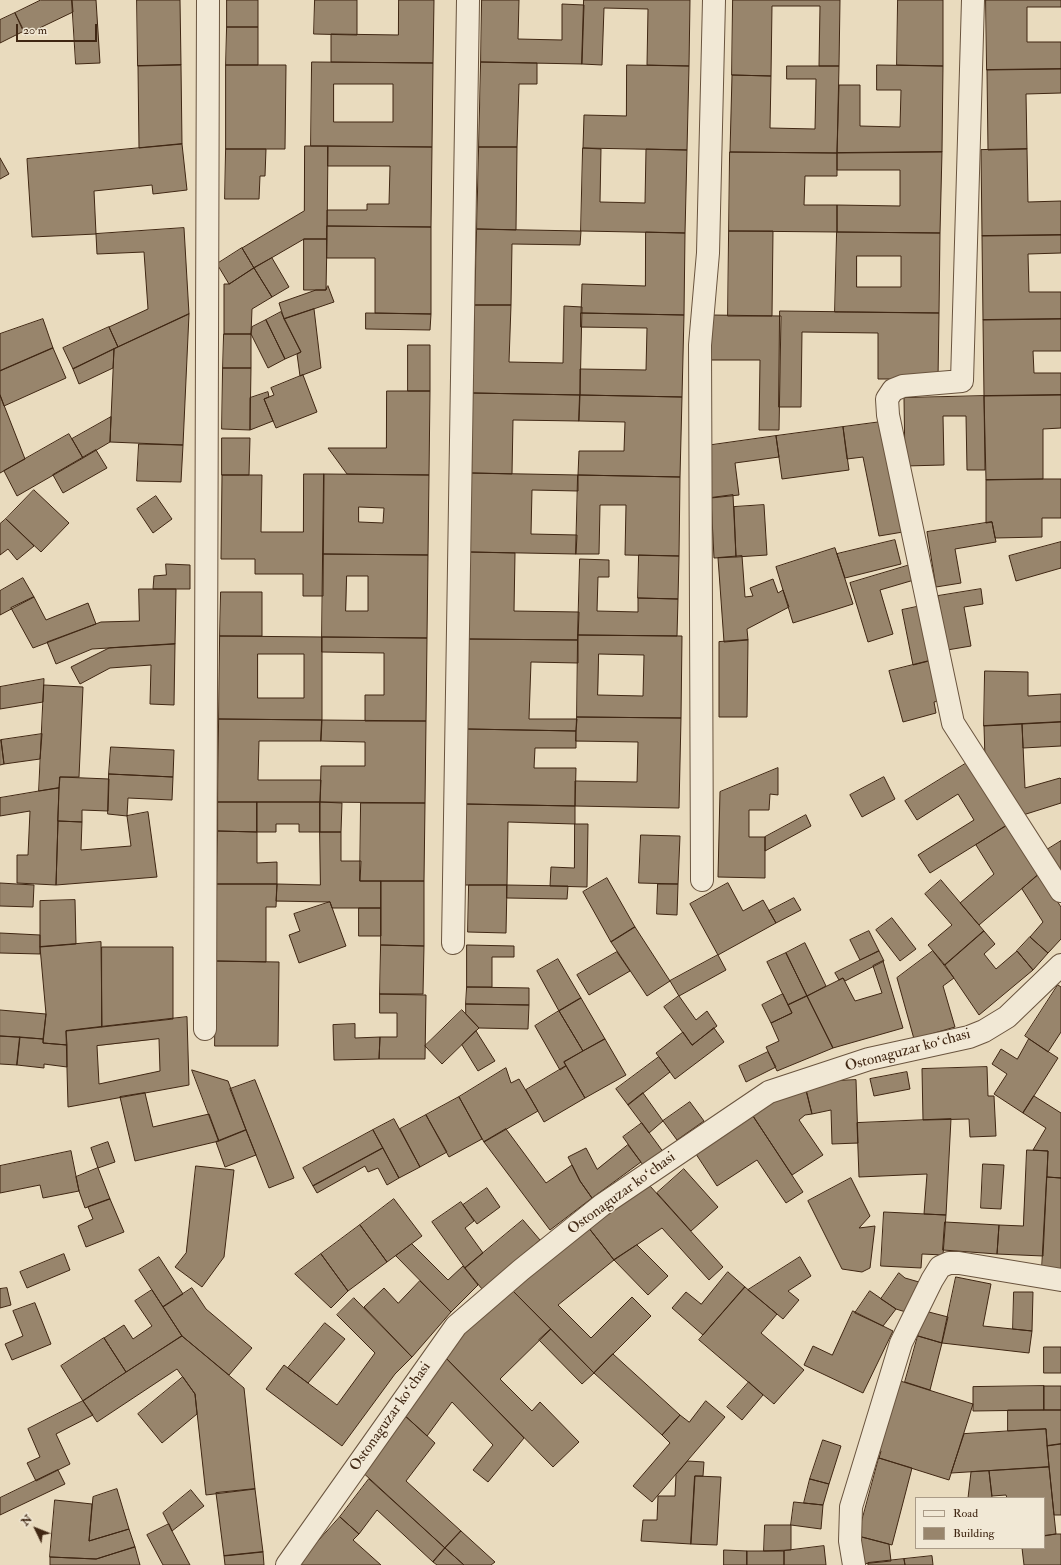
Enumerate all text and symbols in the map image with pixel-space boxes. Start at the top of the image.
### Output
scale bar [18,16,99,42]
text: 20 m [23,23,47,38]
street label: Ostonaguzar koʻchasi [843,1026,973,1076]
street label: Ostonaguzar koʻchasi [565,1149,679,1239]
street label: Ostonaguzar koʻchasi [347,1359,435,1475]
legend [915,1497,1045,1549]
text: Road [953,1506,978,1521]
north arrow [16,1509,56,1549]
text: N [19,1512,35,1529]
text: Building [953,1526,994,1541]

